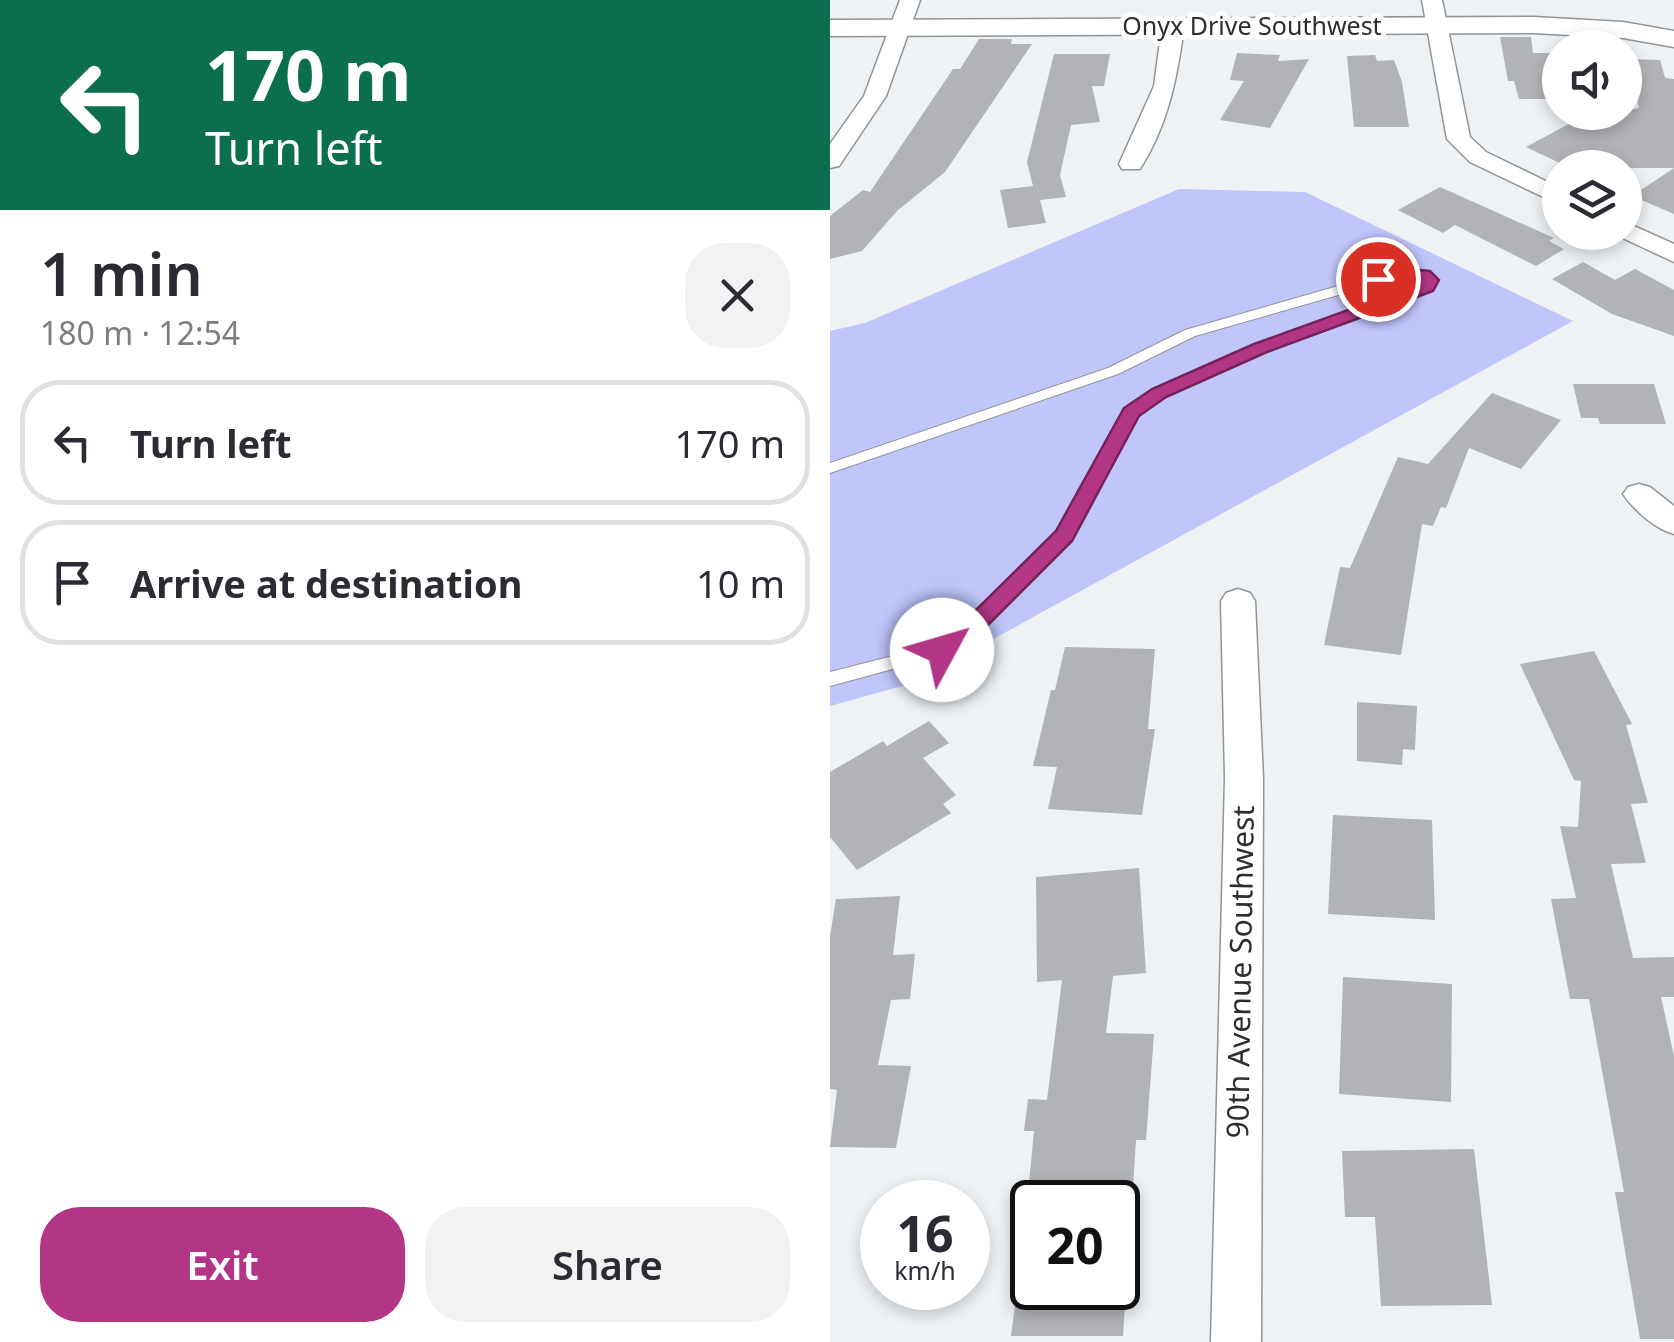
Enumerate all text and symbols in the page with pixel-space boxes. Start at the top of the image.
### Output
street label: Onyx Drive Southwest [1122,8,1382,42]
text: 170 m [205,26,412,122]
map controls [1542,30,1642,250]
button: sound [1542,30,1642,130]
icon: left [40,40,170,170]
text: Turn left [205,117,382,178]
button: layers [1542,150,1642,250]
text: 1 min [40,232,203,314]
pin [1336,237,1421,322]
button: close [685,243,790,348]
icon: arrive [1351,252,1406,307]
text: 180 m · 12:54 [40,311,240,354]
icon: left [45,415,100,470]
text: Turn left [130,417,292,469]
text: 170 m [674,417,785,469]
icon: arrive [45,555,100,610]
text: Arrive at destination [130,557,522,609]
text: 10 m [696,557,785,609]
position arrow [890,598,994,702]
street label: 90th Avenue Southwest [1216,805,1263,1139]
speed limit sign: 20 [1010,1180,1140,1310]
text: 16 [896,1199,954,1267]
button: Exit [40,1207,405,1322]
button: Share [425,1207,790,1322]
text: km/h [894,1253,956,1287]

